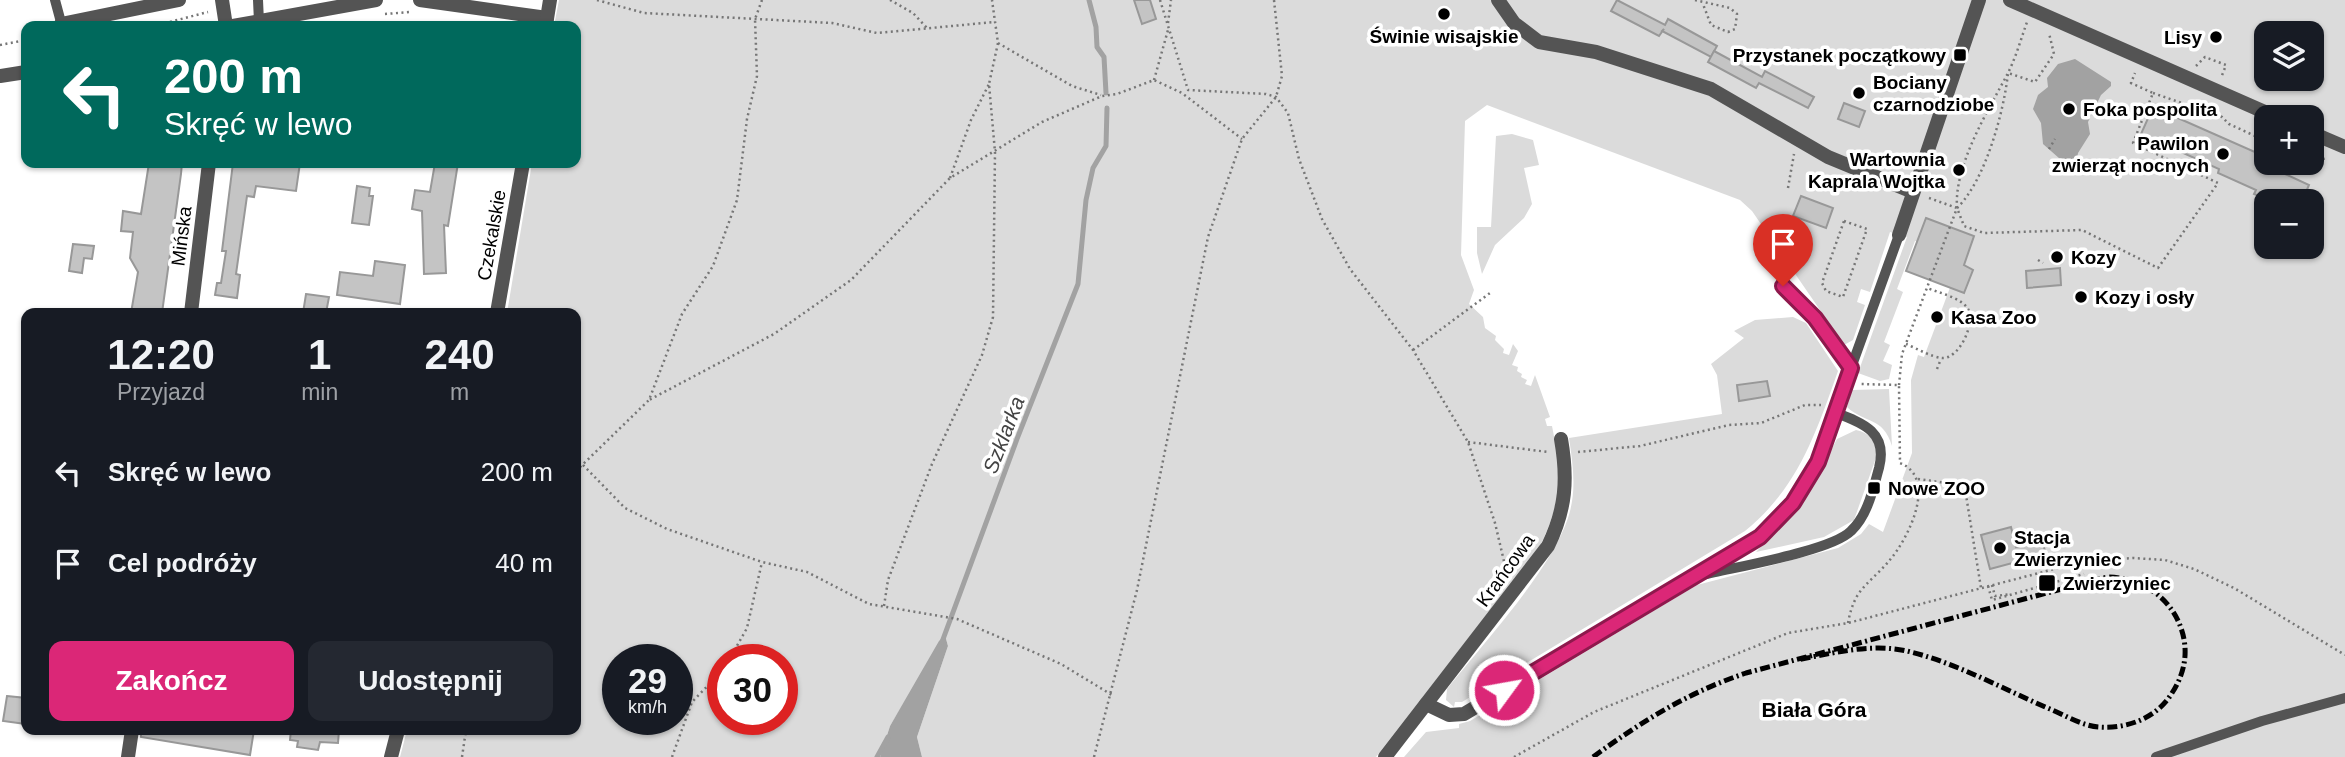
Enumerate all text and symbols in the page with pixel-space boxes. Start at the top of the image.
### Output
marker: Świnie wisajskie [1436,6,1452,22]
map controls [2254,21,2324,259]
button: layers [2254,21,2324,91]
place label: Świnie wisajskie [1370,26,1518,47]
place label: Lisy [2164,27,2202,48]
marker: Lisy [2208,29,2224,45]
place label: Przystanek początkowy [1733,45,1946,66]
marker: Przystanek początkowy [1952,47,1968,63]
icon: left [49,49,140,140]
text: 200 m [164,49,303,103]
place label: Bociany czarnodziobe [1873,72,1994,115]
marker: Bociany czarnodziobe [1851,85,1867,101]
place label: Foka pospolita [2083,99,2218,120]
marker: Foka pospolita [2061,101,2077,117]
button: + [2254,105,2324,175]
text: Skręć w lewo [164,106,353,142]
place label: Pawilon zwierząt nocnych [2052,133,2209,176]
marker: Pawilon zwierząt nocnych [2215,146,2231,162]
place label: Wartownia Kaprala Wojtka [1808,149,1945,192]
marker: Wartownia Kaprala Wojtka [1951,162,1967,178]
street label: Czekalskie [473,188,510,282]
button: − [2254,189,2324,259]
street label: Mińska [167,204,196,267]
pin [1753,214,1813,286]
icon: arrive [1764,225,1802,263]
place label: Kozy [2071,247,2117,268]
marker: Kozy [2049,249,2065,265]
place label: Kozy i osły [2095,287,2195,308]
marker: Kozy i osły [2073,289,2089,305]
place label: Kasa Zoo [1951,307,2037,328]
marker: Kasa Zoo [1929,309,1945,325]
text: 12:20 [107,331,215,378]
text: 1 [308,331,331,378]
text: 240 [425,331,495,378]
text: Przyjazd [117,379,205,405]
text: min [301,379,338,405]
text: m [450,379,469,405]
water label: Szklarka [978,393,1029,477]
icon: left [49,454,87,492]
text: Skręć w lewo [108,457,271,487]
text: 200 m [481,457,553,487]
place label: Nowe ZOO [1888,478,1985,499]
marker: Nowe ZOO [1866,480,1882,496]
place label: Stacja Zwierzyniec [2014,527,2122,570]
street label: Krańcowa [1472,530,1539,611]
marker: Stacja Zwierzyniec [1992,540,2008,556]
icon: arrive [49,545,87,583]
text: Cel podróży [108,548,257,578]
text: 40 m [495,548,553,578]
marker: Zwierzyniec [2037,573,2057,593]
place label: Zwierzyniec [2063,573,2171,594]
button: Zakończ [49,641,294,721]
button: Udostępnij [308,641,553,721]
speed limit sign: 30 [707,644,798,735]
position arrow [1467,653,1541,727]
text: 29 [628,661,667,700]
text: km/h [628,697,667,717]
district label: Biała Góra [1761,698,1867,721]

